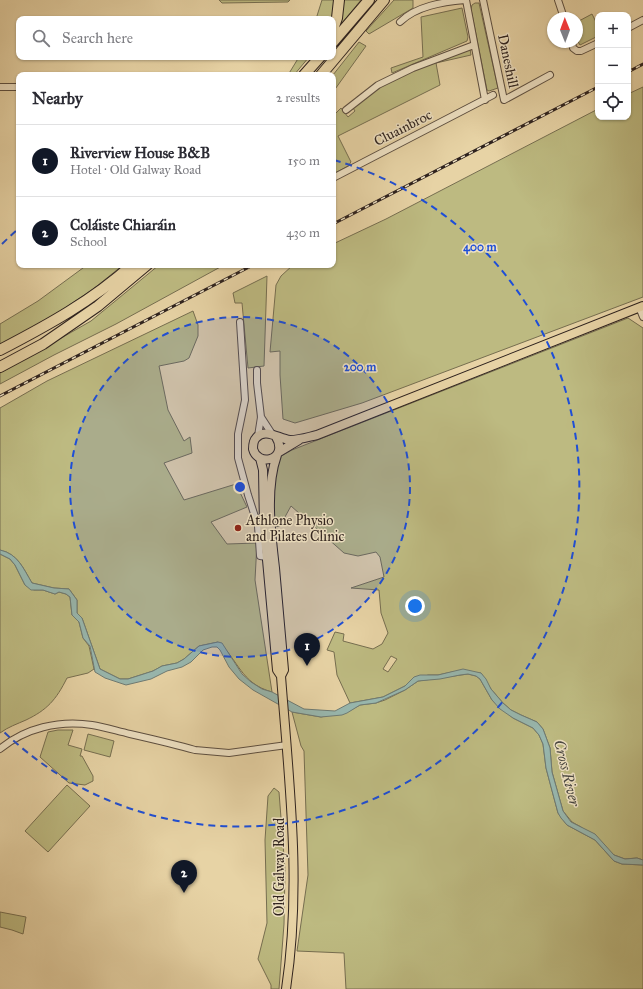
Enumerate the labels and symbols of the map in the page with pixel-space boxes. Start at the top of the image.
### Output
north arrow [547,12,583,48]
street label: Daneshill [494,32,522,90]
street label: Cluainbroc [371,106,435,150]
text: 400 m [463,240,498,255]
text: 200 m [344,360,377,374]
centre of rings [233,480,247,494]
place label: Athlone Physio and Pilates Clinic [245,512,345,545]
marker: Athlone Physio and Pilates Clinic [233,523,243,533]
your location [405,596,425,616]
pin: 1 [294,633,320,666]
water label: Cross River [550,738,584,809]
street label: Old Galway Road [271,818,288,916]
pin: 2 [171,860,197,893]

